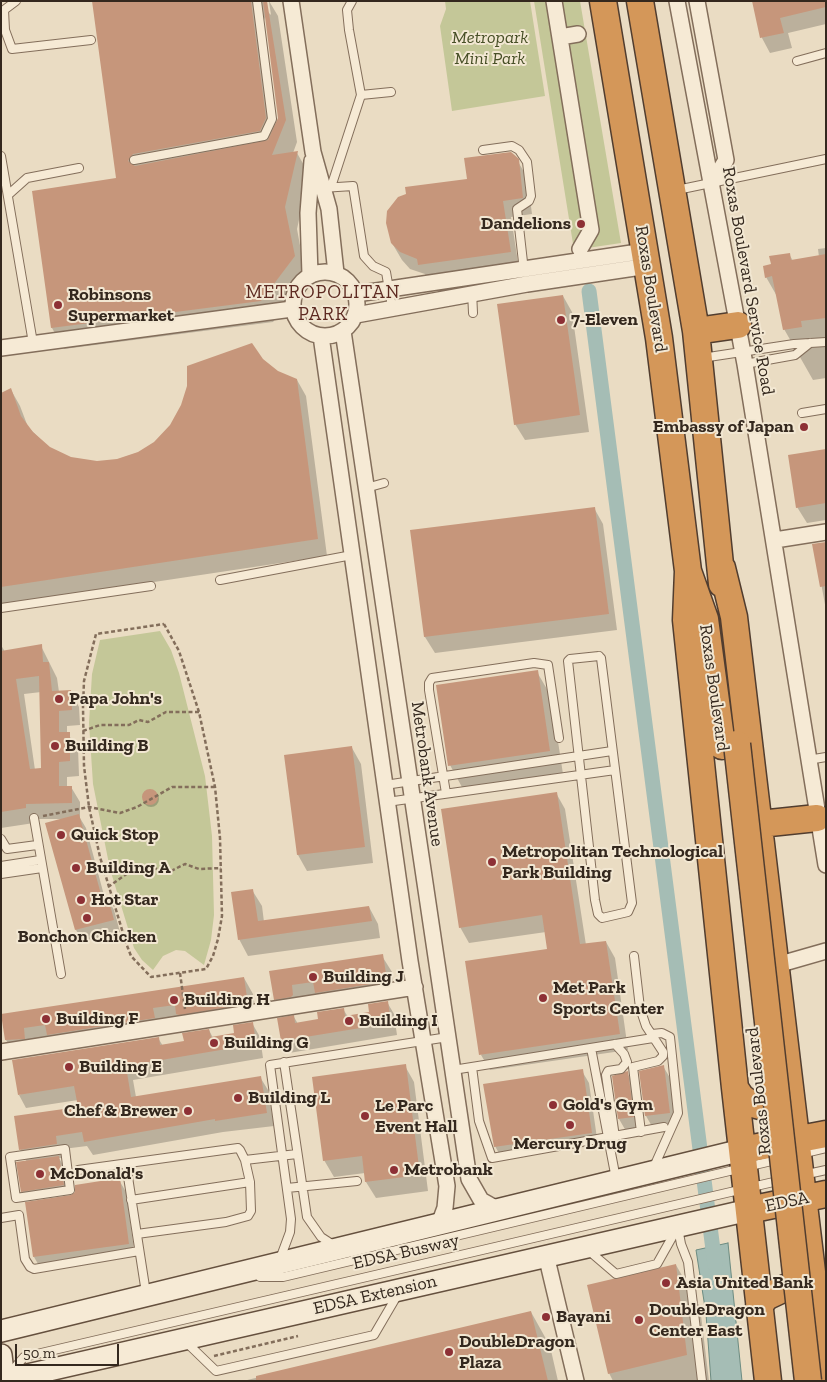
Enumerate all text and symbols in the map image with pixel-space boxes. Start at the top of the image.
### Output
park label: Metropark Mini Park [452,27,528,70]
street label: Roxas Boulevard Service Road [717,165,779,397]
place label: Dandelions [481,213,571,235]
marker: Dandelions [575,218,587,230]
street label: Roxas Boulevard [630,224,672,354]
district label: METROPOLITAN PARK [244,282,402,326]
place label: Robinsons Supermarket [68,284,174,326]
marker: Robinsons Supermarket [52,299,64,311]
place label: 7-Eleven [571,309,638,331]
marker: 7-Eleven [555,314,567,326]
place label: Embassy of Japan [653,416,794,438]
marker: Embassy of Japan [798,421,810,433]
street label: Roxas Boulevard [694,623,734,753]
place label: Papa John's [69,688,162,710]
marker: Papa John's [53,693,65,705]
street label: Metrobank Avenue [406,700,448,848]
place label: Building B [65,735,148,757]
marker: Building B [49,740,61,752]
place label: Quick Stop [71,824,159,846]
marker: Quick Stop [55,829,67,841]
place label: Metropolitan Technological Park Building [502,841,723,884]
marker: Metropolitan Technological Park Building [486,856,498,868]
place label: Building A [86,857,171,879]
marker: Building A [70,862,82,874]
place label: Hot Star [91,889,159,911]
marker: Hot Star [75,894,87,906]
marker: Bonchon Chicken [81,912,93,924]
place label: Bonchon Chicken [18,926,156,948]
place label: Building J [323,966,404,988]
marker: Building J [307,971,319,983]
place label: Met Park Sports Center [553,977,664,1020]
place label: Building H [184,989,270,1011]
marker: Met Park Sports Center [537,992,549,1004]
marker: Building H [168,994,180,1006]
place label: Building F [56,1008,138,1030]
place label: Building I [359,1010,437,1032]
marker: Building F [40,1013,52,1025]
marker: Building I [343,1015,355,1027]
street label: Roxas Boulevard [742,1026,776,1156]
place label: Building G [224,1032,308,1054]
marker: Building G [208,1037,220,1049]
place label: Building E [79,1056,162,1078]
marker: Building E [63,1061,75,1073]
place label: Building L [248,1087,330,1109]
marker: Building L [232,1092,244,1104]
place label: Gold's Gym [563,1094,653,1116]
place label: Le Parc Event Hall [375,1095,458,1138]
marker: Gold's Gym [547,1099,559,1111]
place label: Chef & Brewer [64,1100,178,1122]
marker: Chef & Brewer [182,1105,194,1117]
marker: Le Parc Event Hall [359,1110,371,1122]
marker: Mercury Drug [564,1119,576,1131]
place label: Mercury Drug [513,1133,627,1155]
place label: Metrobank [404,1159,493,1181]
place label: McDonald's [50,1163,143,1185]
marker: Metrobank [388,1164,400,1176]
marker: McDonald's [34,1168,46,1180]
street label: EDSA [763,1187,811,1217]
street label: EDSA Busway [351,1229,461,1275]
street label: EDSA Extension [311,1270,439,1320]
place label: Asia United Bank [676,1272,813,1294]
marker: Asia United Bank [660,1277,672,1289]
place label: DoubleDragon Center East [649,1299,765,1342]
place label: Bayani [556,1306,611,1328]
marker: Bayani [540,1311,552,1323]
marker: DoubleDragon Center East [633,1314,645,1326]
place label: DoubleDragon Plaza [459,1331,575,1374]
scale bar [18,1334,121,1366]
text: 50 m [23,1344,56,1362]
marker: DoubleDragon Plaza [443,1346,455,1358]

